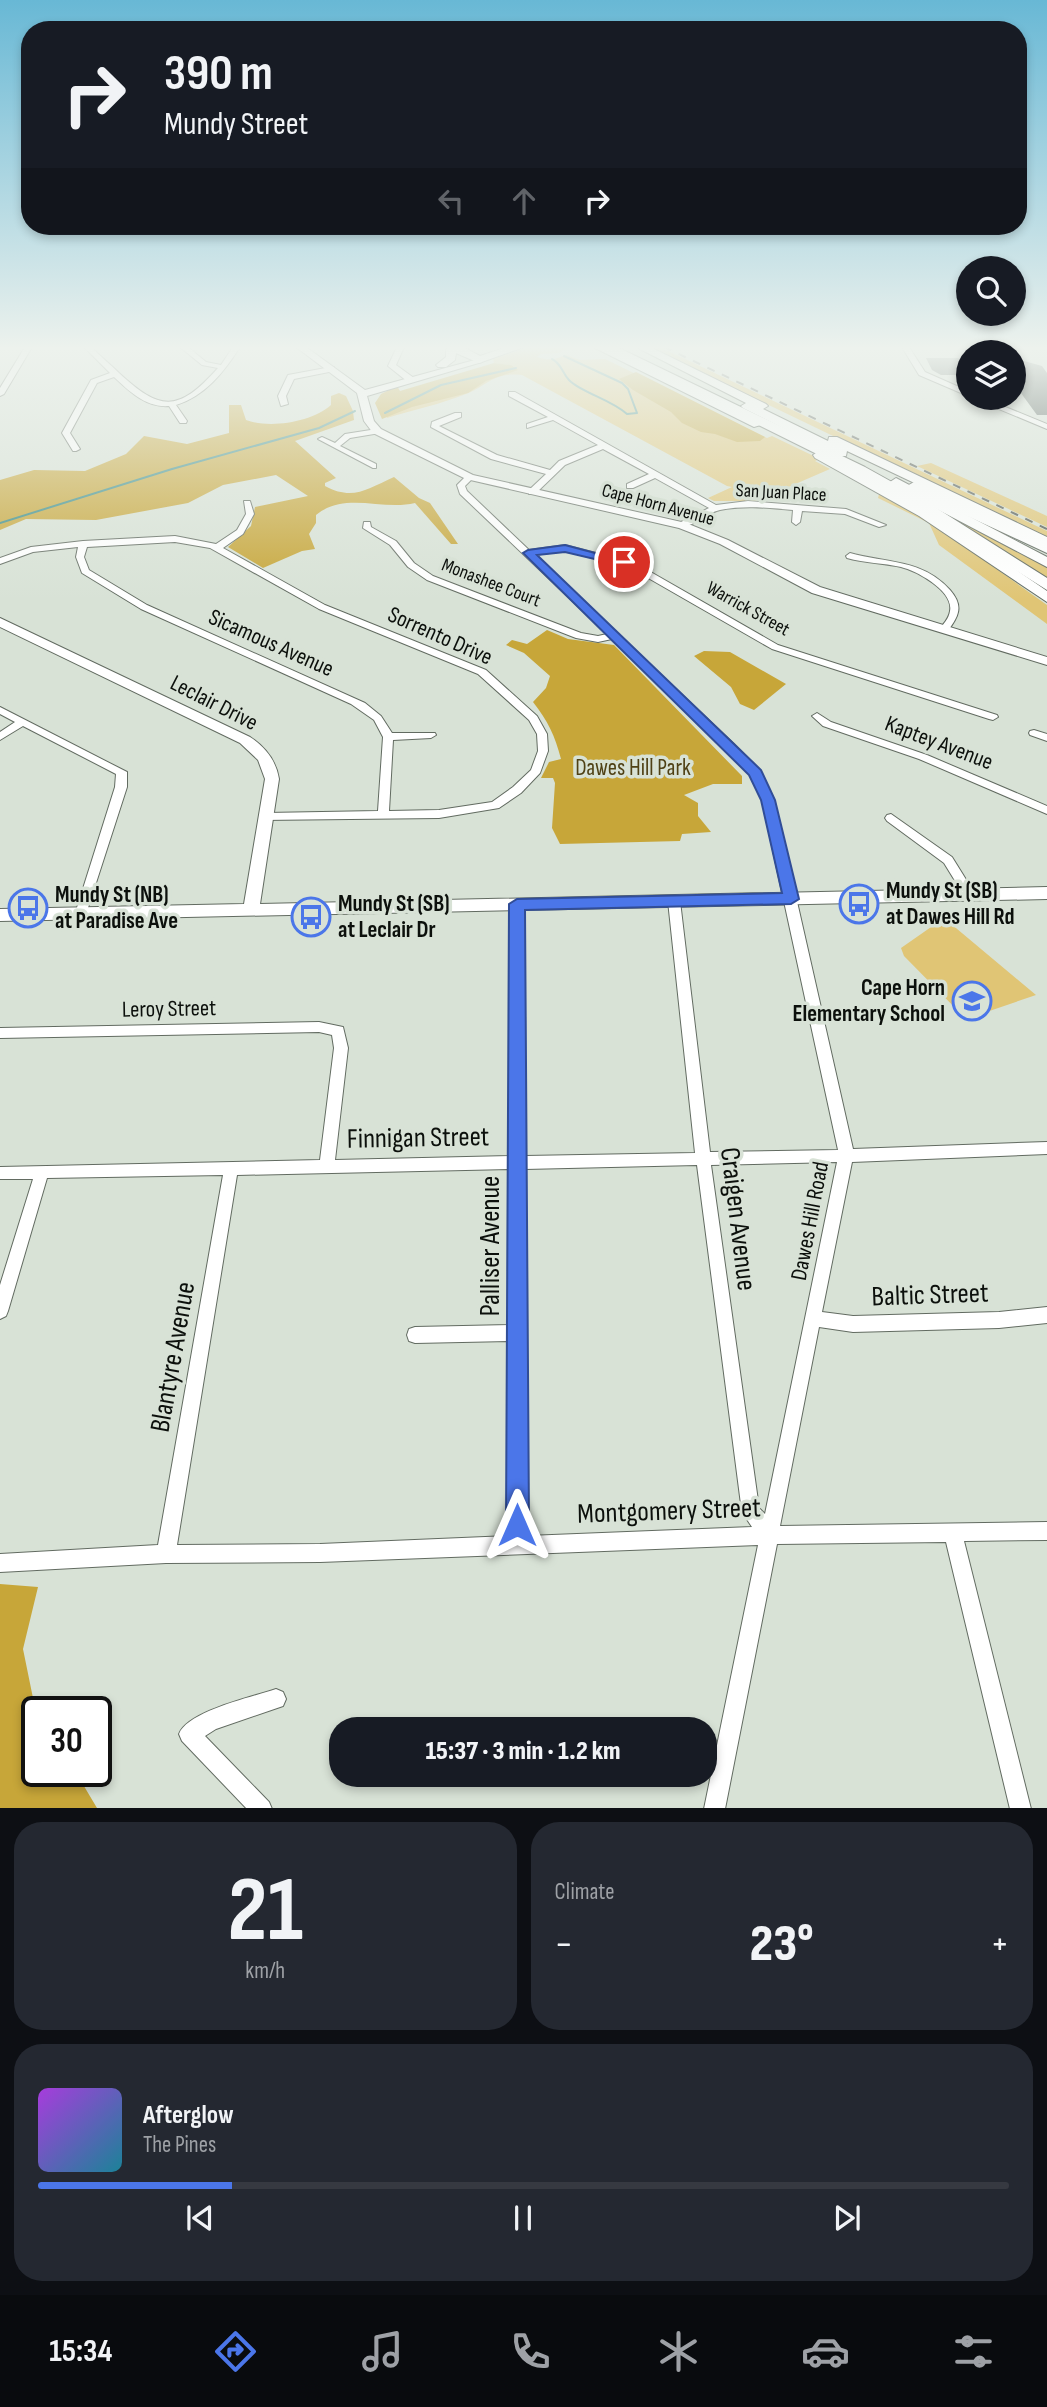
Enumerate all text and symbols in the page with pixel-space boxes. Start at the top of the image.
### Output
text: 390 m [164,45,273,104]
icon: right [49,49,140,140]
text: Mundy Street [164,105,308,144]
icon: left [432,182,470,220]
icon: ahead [505,182,543,220]
icon: right [578,182,616,220]
map controls [956,256,1026,410]
button: search [956,256,1026,326]
button: layers [956,340,1026,410]
street label: Cape Horn Avenue [599,479,717,531]
street label: San Juan Place [735,479,827,507]
pin [594,532,654,592]
icon: arrive [605,543,643,581]
street label: Monashee Court [438,554,544,612]
street label: Warrick Street [702,577,794,641]
street label: Sorrento Drive [383,600,497,672]
street label: Sicamous Avenue [204,603,338,683]
street label: Leclair Drive [166,669,262,737]
street label: Kaptey Avenue [881,710,997,776]
park label: Dawes Hill Park [575,754,691,782]
place label: Mundy St (SB) at Dawes Hill Rd [886,877,1015,931]
place label: Mundy St (NB) at Paradise Ave [55,881,178,935]
bus stop icon: Mundy St (SB) at Dawes Hill Rd [838,883,880,925]
bus stop icon: Mundy St (NB) at Paradise Ave [7,887,49,929]
place label: Mundy St (SB) at Leclair Dr [338,890,450,944]
bus stop icon: Mundy St (SB) at Leclair Dr [290,896,332,938]
place label: Cape Horn Elementary School [793,974,945,1028]
school or university icon: Cape Horn Elementary School [951,980,993,1022]
street label: Leroy Street [122,994,216,1024]
street label: Finnigan Street [346,1120,490,1156]
street label: Craigen Avenue [713,1145,763,1293]
street label: Dawes Hill Road [785,1159,835,1283]
street label: Palliser Avenue [474,1176,507,1316]
street label: Baltic Street [871,1276,989,1314]
street label: Blantyre Avenue [144,1279,202,1435]
position arrow [480,1488,554,1562]
street label: Montgomery Street [577,1491,761,1531]
speed limit sign: 30 [21,1696,112,1787]
text: 15:37 · 3 min · 1.2 km [425,1736,621,1767]
text: 21 [227,1857,303,1966]
text: Climate [555,1878,614,1906]
text: 23° [750,1913,814,1976]
text: − [555,1922,573,1967]
text: + [990,1922,1009,1967]
text: km/h [245,1957,285,1985]
text: Afterglow [143,2100,234,2131]
text: The Pines [143,2131,216,2159]
icon: previous [181,2199,219,2237]
icon: pause [504,2199,542,2237]
icon: next [828,2199,866,2237]
icon: directions [211,2327,260,2376]
icon: music [358,2327,407,2376]
icon: phone [506,2327,555,2376]
icon: climate [654,2327,703,2376]
icon: car [801,2327,850,2376]
icon: filters [949,2327,998,2376]
text: 15:34 [49,2332,112,2371]

